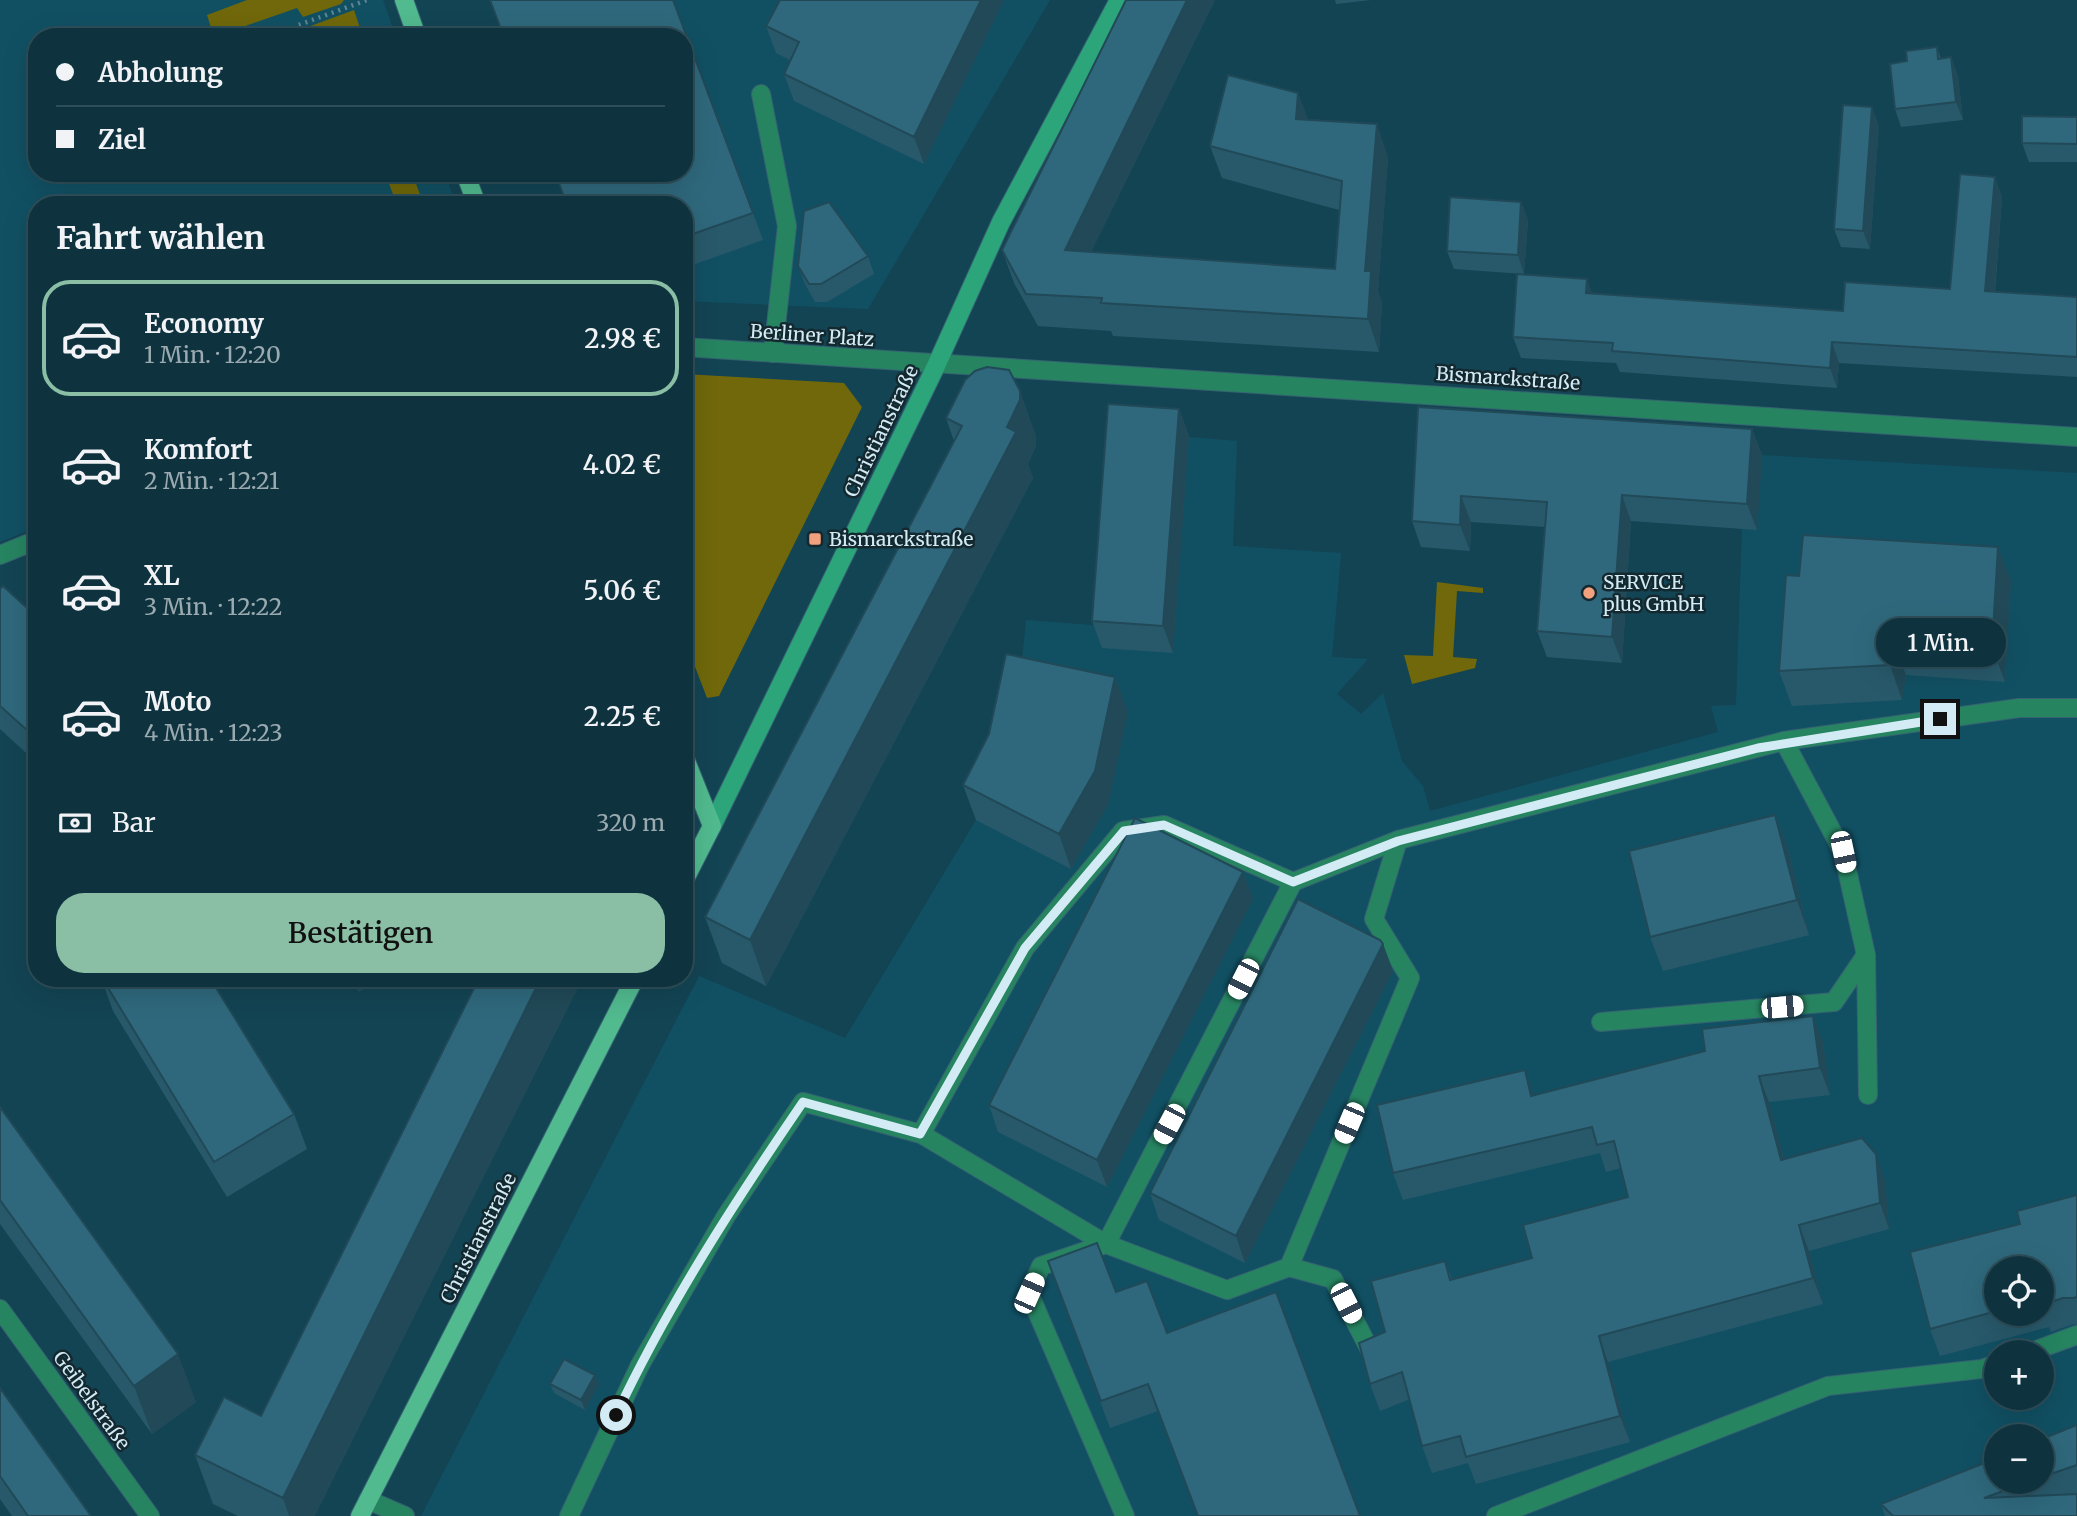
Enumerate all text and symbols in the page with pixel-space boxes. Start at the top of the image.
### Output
text: Abholung [98,56,223,89]
text: Ziel [98,123,146,156]
text: Fahrt wählen [56,218,265,258]
icon: car [60,307,123,370]
text: Economy [144,307,264,340]
street label: Berliner Platz [749,319,875,351]
text: 2.98 € [584,322,661,355]
text: 1 Min. · 12:20 [144,340,281,369]
street label: Christianstraße [839,361,923,501]
street label: Bismarckstraße [1435,361,1581,395]
icon: car [60,433,123,496]
text: Komfort [144,433,253,466]
text: 4.02 € [583,448,661,481]
text: 2 Min. · 12:21 [144,466,279,495]
place label: Bismarckstraße [829,527,974,551]
marker: Bismarckstraße [807,531,823,547]
icon: car [60,559,123,622]
text: XL [144,559,180,592]
place label: SERVICE plus GmbH [1603,570,1704,616]
text: 5.06 € [583,574,661,607]
marker: SERVICE plus GmbH [1581,585,1597,601]
text: 3 Min. · 12:22 [144,592,283,621]
callout: 1 Min. [1875,618,2005,666]
text: 1 Min. [1907,628,1975,657]
icon: car [60,685,123,748]
text: Moto [144,685,211,718]
text: 2.25 € [584,700,661,733]
route end [1924,703,1956,735]
text: 4 Min. · 12:23 [144,718,283,747]
icon: cash [56,804,94,842]
text: Bar [112,806,156,839]
text: 320 m [596,808,665,837]
car [1829,829,1858,875]
button: Bestätigen [56,893,665,973]
car [1225,956,1262,1002]
car [1761,995,1804,1019]
car [1332,1100,1367,1146]
car [1150,1101,1189,1147]
street label: Christianstraße [435,1169,521,1307]
map controls [1984,1256,2054,1494]
button: locate [1984,1256,2054,1326]
car [1011,1270,1048,1316]
car [1328,1280,1365,1326]
button: + [1984,1340,2054,1410]
street label: Geibelstraße [48,1346,136,1454]
route start [600,1399,632,1431]
button: − [1984,1424,2054,1494]

